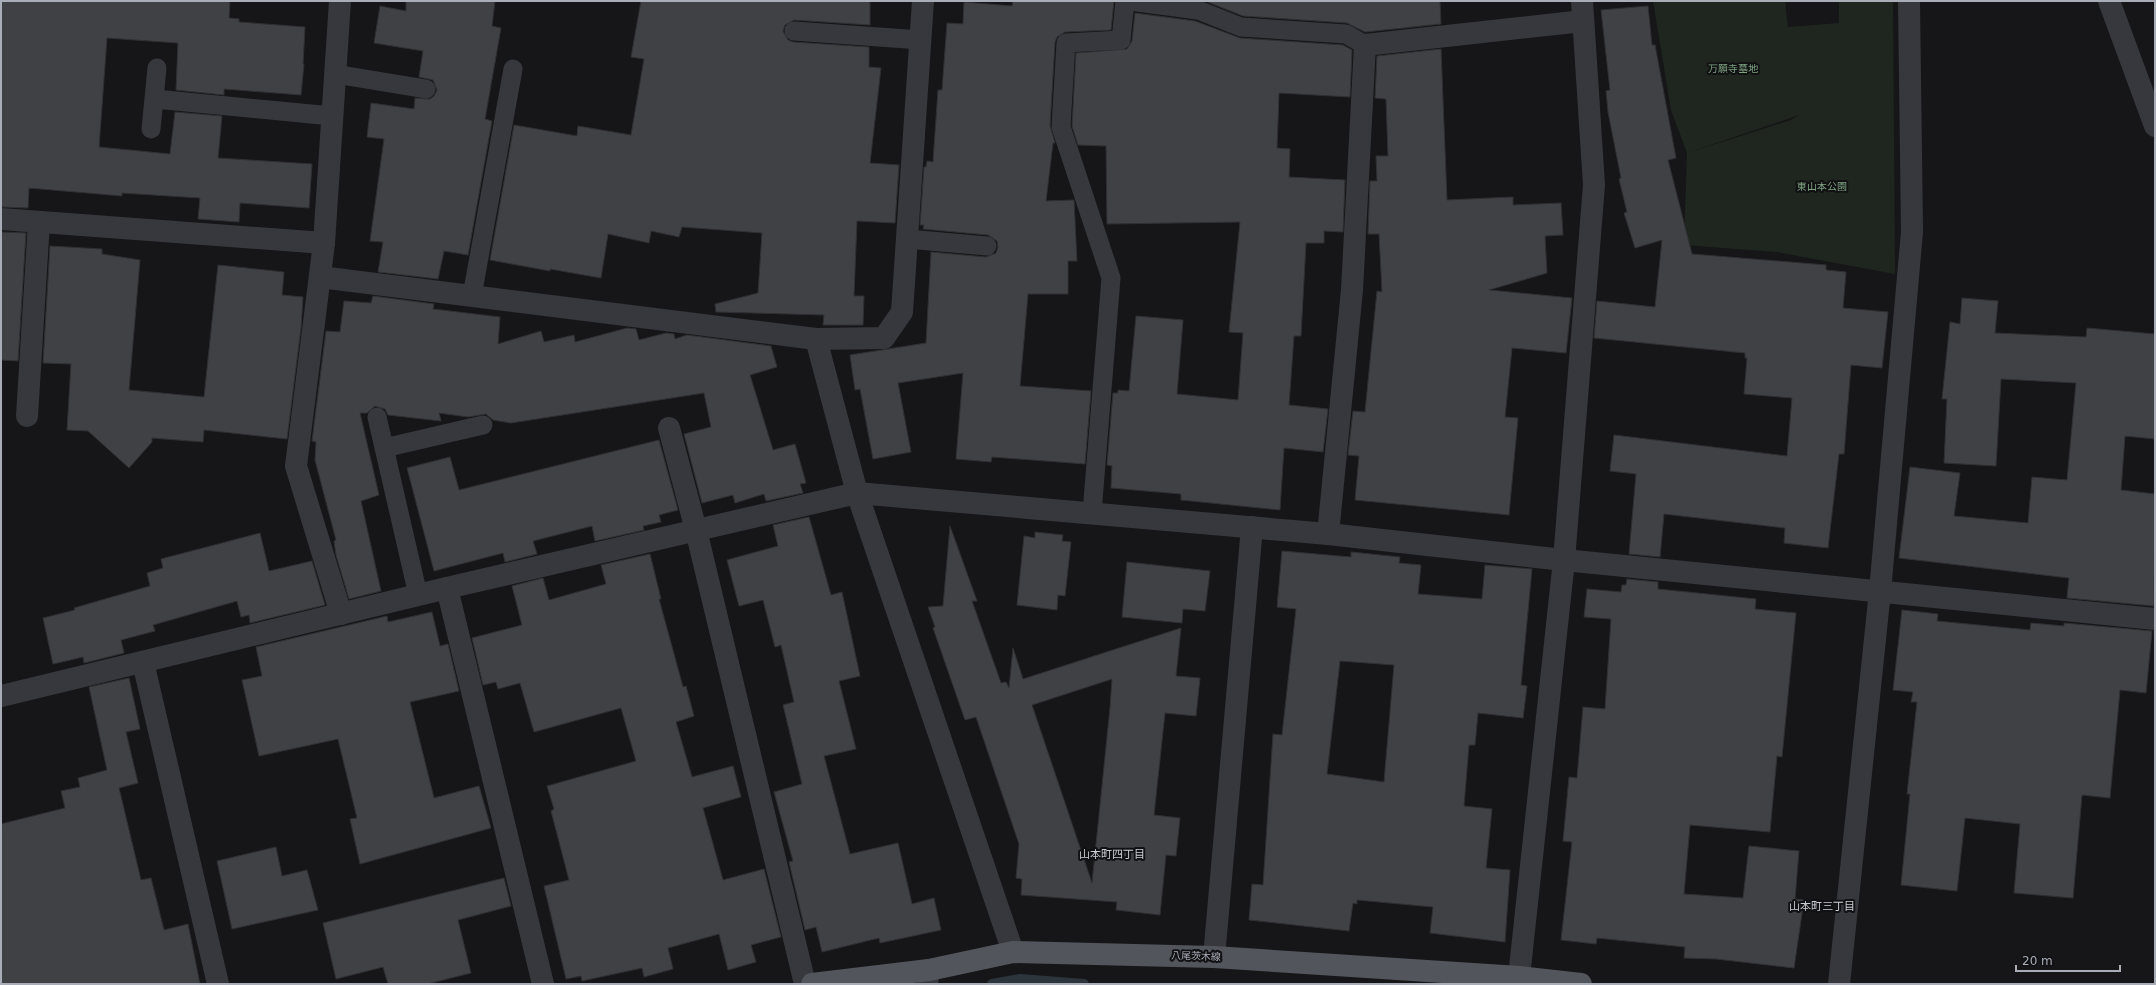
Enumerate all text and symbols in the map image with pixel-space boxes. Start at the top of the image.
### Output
park label: 万願寺墓地 [1708,63,1759,74]
park label: 東山本公園 [1797,181,1847,192]
district label: 山本町四丁目 [1079,848,1145,861]
district label: 山本町三丁目 [1789,900,1855,913]
scale bar [2016,947,2120,973]
street label: 八尾茨木線 [1171,950,1221,962]
text: 20 m [2022,954,2053,968]

